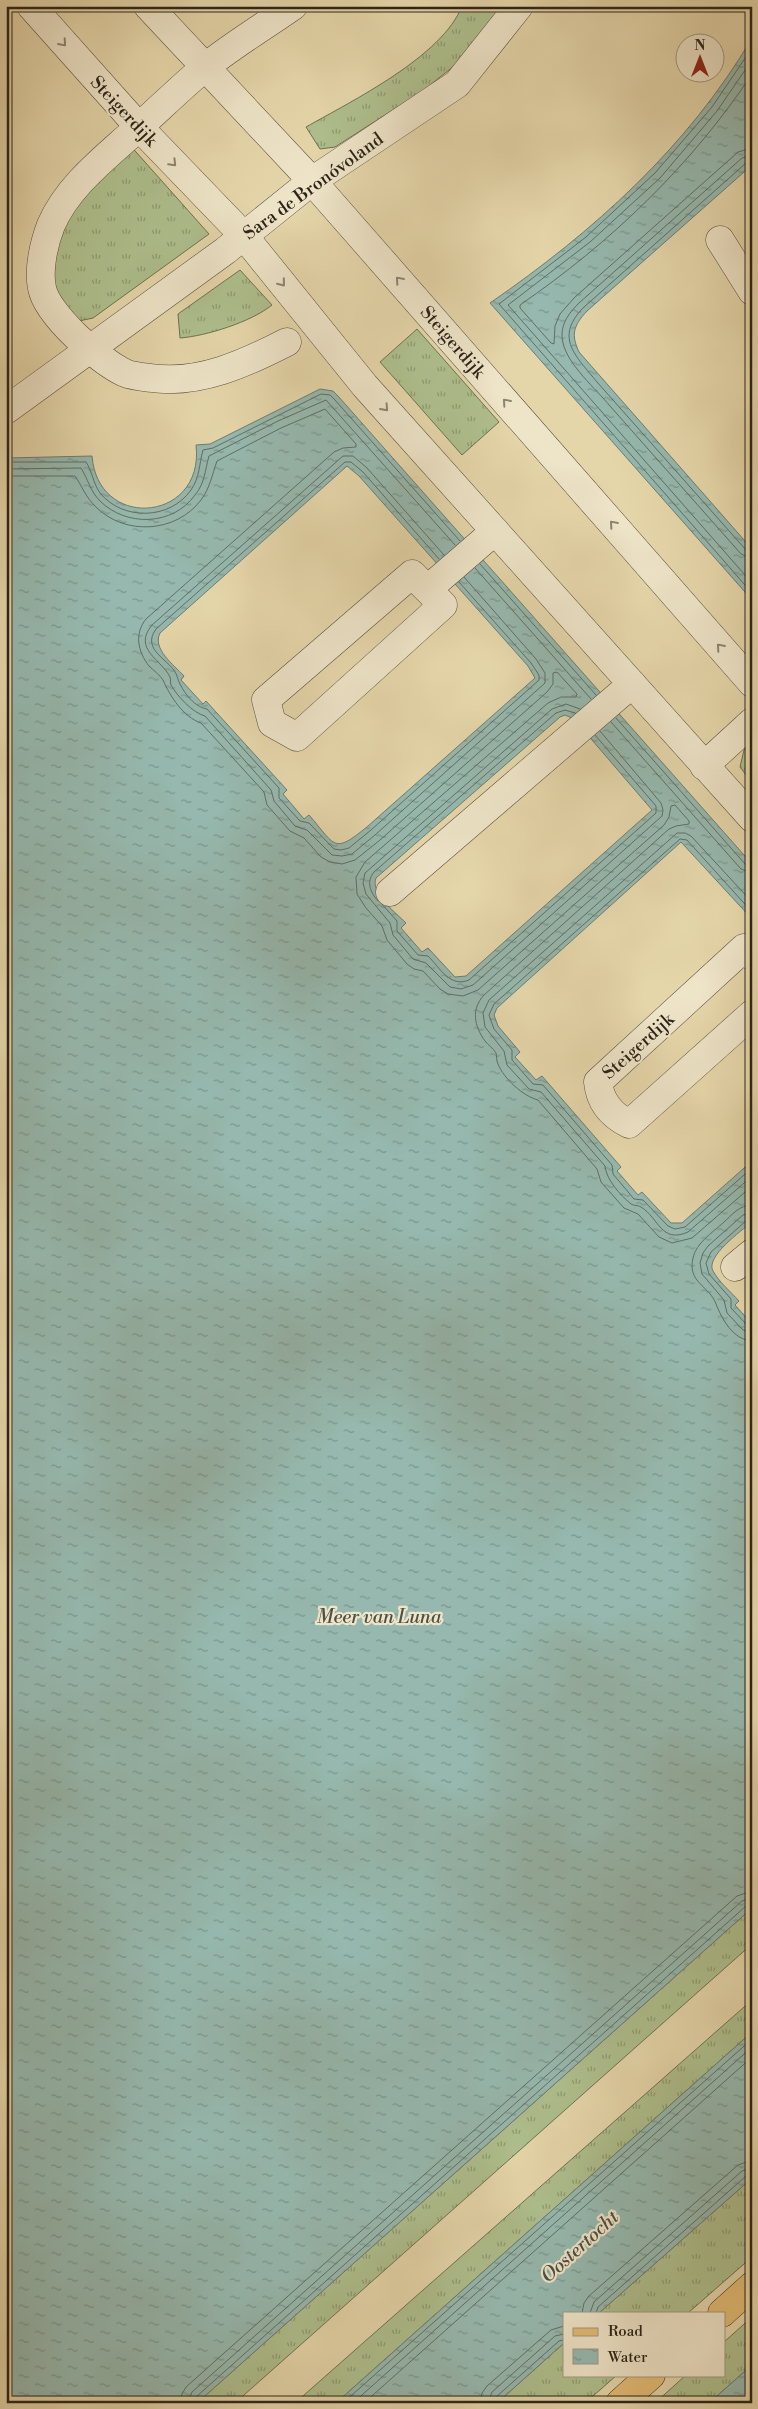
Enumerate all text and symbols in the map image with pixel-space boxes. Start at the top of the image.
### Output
north arrow [676,32,726,82]
one-way arrow [57,37,66,46]
text: N [694,37,706,55]
street label: Steigerdijk [85,71,163,153]
street label: Sara de Bronóvoland [239,127,389,245]
one-way arrow [167,157,176,166]
one-way arrow [396,276,405,285]
one-way arrow [276,277,284,286]
street label: Steigerdijk [415,301,491,385]
one-way arrow [503,399,511,408]
one-way arrow [380,403,389,412]
one-way arrow [609,521,618,530]
one-way arrow [716,643,725,652]
street label: Steigerdijk [598,1007,680,1085]
water label: Meer van Luna [317,1605,442,1629]
water label: Oostertocht [536,2205,624,2288]
legend [563,2312,726,2376]
text: Road [608,2322,643,2341]
text: Water [607,2348,648,2367]

